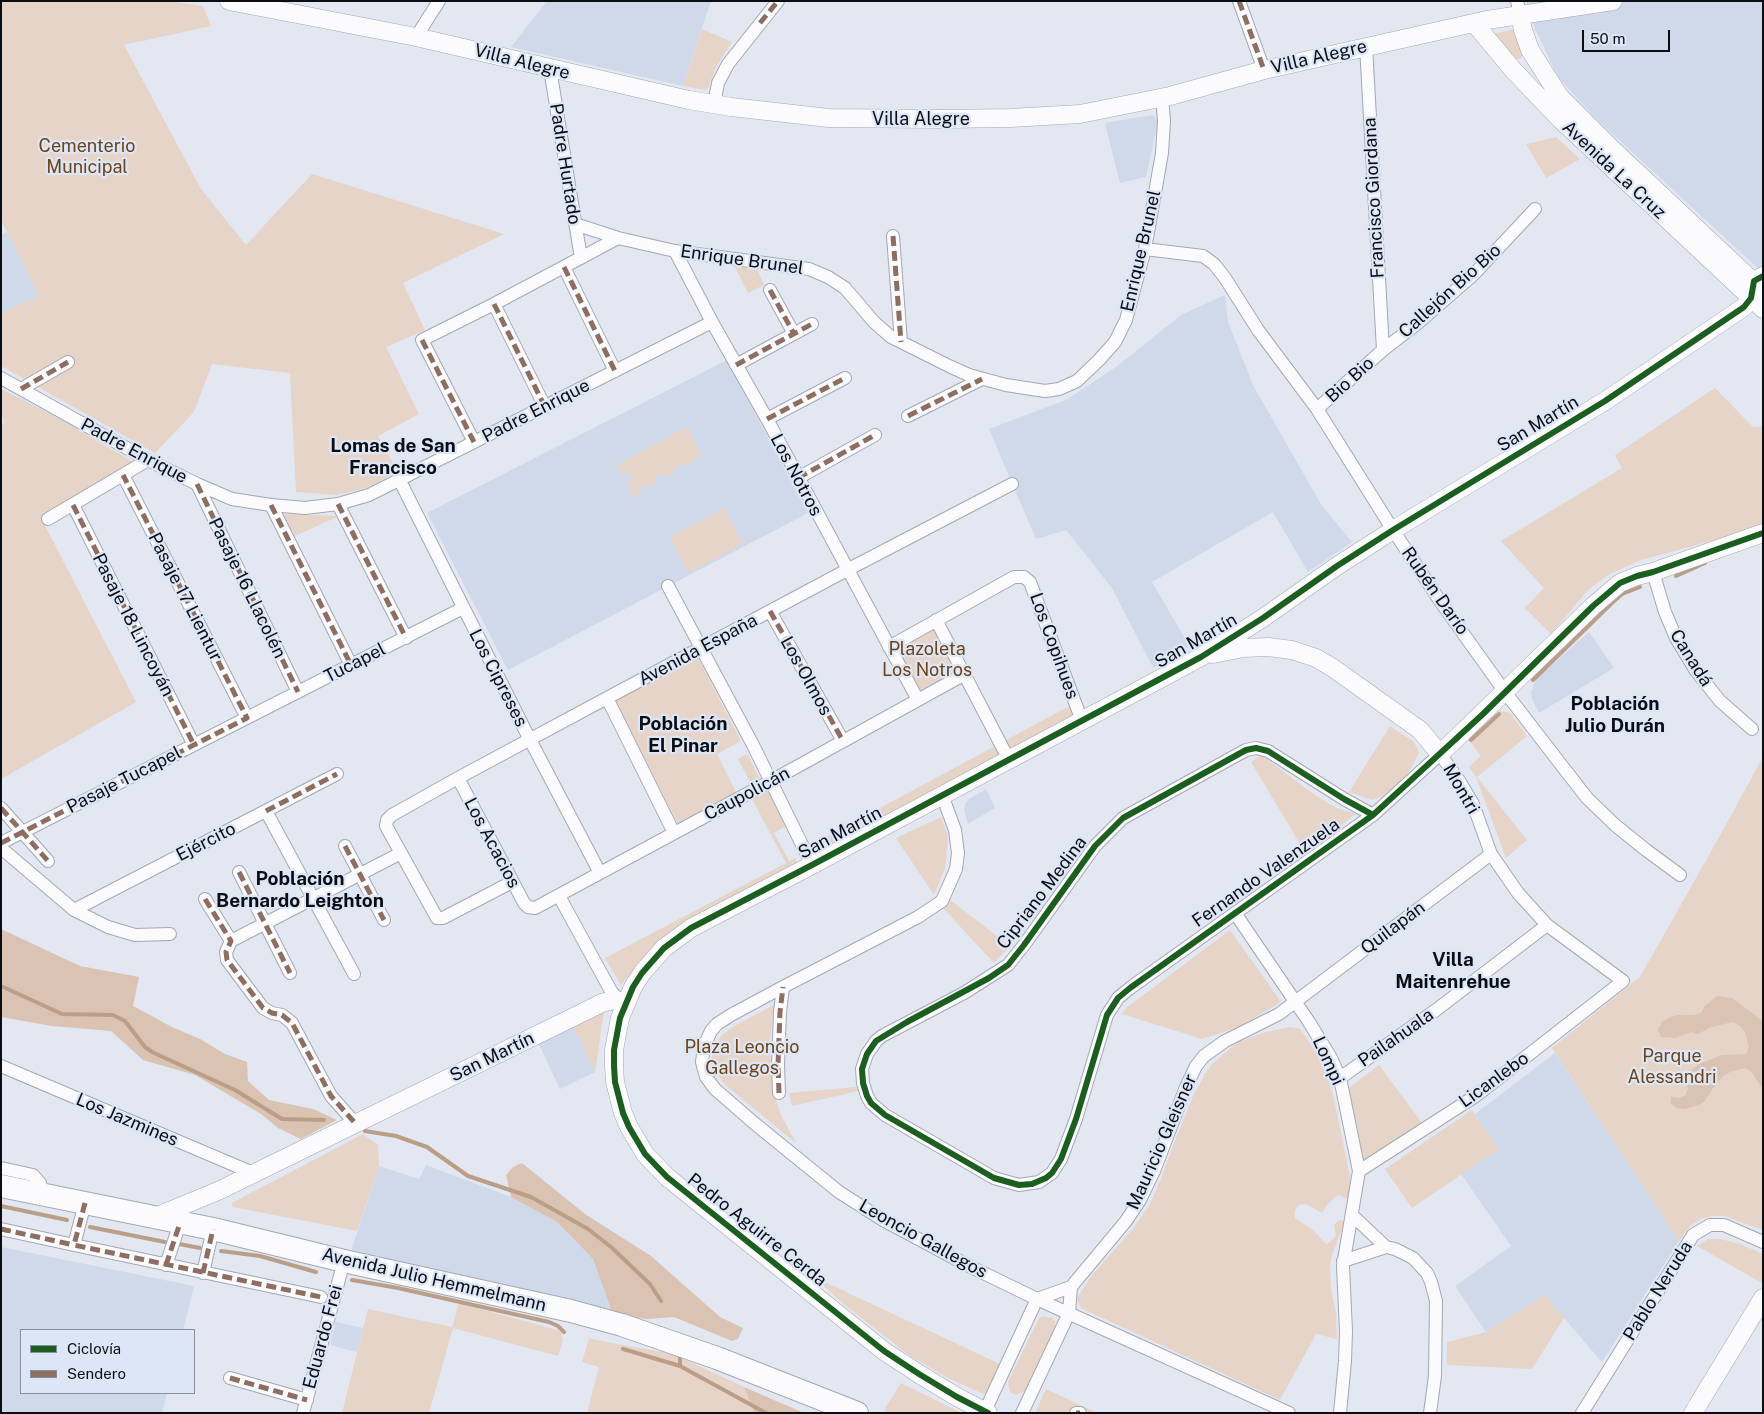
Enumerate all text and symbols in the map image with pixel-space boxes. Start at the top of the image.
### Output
scale bar [1584,20,1672,52]
text: 50 m [1590,30,1625,47]
street label: Villa Alegre [1269,35,1369,79]
street label: Villa Alegre [472,40,572,84]
street label: Padre Hurtado [545,102,585,226]
street label: Villa Alegre [872,108,970,130]
street label: Francisco Giordana [1359,117,1389,279]
street label: Avenida La Cruz [1558,117,1670,223]
park label: Cementerio Municipal [39,135,135,178]
street label: Enrique Brunel [1117,188,1165,314]
street label: Callejón Bio Bio [1394,239,1506,343]
street label: Enrique Brunel [679,241,805,279]
street label: Bio Bio [1321,353,1379,407]
street label: Padre Enrique [479,375,593,447]
street label: San Martín [1493,391,1583,457]
street label: Padre Enrique [77,414,191,488]
street label: Los Notros [765,430,827,520]
district label: Lomas de San Francisco [330,435,456,479]
street label: Pasaje 16 Llacolén [204,514,290,662]
street label: Pasaje 17 Lientur [143,529,227,665]
street label: Rubén Darío [1397,543,1473,639]
street label: Pasaje 18 Lincoyán [88,550,178,700]
street label: Los Copihues [1025,590,1083,702]
street label: San Martín [1151,609,1241,673]
street label: Avenida España [635,610,761,690]
street label: Canadá [1665,625,1717,691]
street label: Los Cipreses [464,626,532,730]
street label: Los Olmos [775,633,837,719]
street label: Tucapel [321,638,389,688]
park label: Plazoleta Los Notros [882,638,972,681]
district label: Población Julio Durán [1565,693,1665,737]
district label: Población El Pinar [638,713,728,757]
street label: Pasaje Tucapel [63,742,185,818]
street label: Montri [1438,760,1484,818]
street label: Caupolicán [701,763,793,825]
street label: Los Acacios [459,794,525,892]
street label: San Martín [795,802,885,864]
street label: Fernando Valenzuela [1188,814,1344,932]
street label: Ejército [173,818,239,866]
street label: Cipriano Medina [993,832,1091,954]
district label: Población Bernardo Leighton [216,868,384,912]
street label: Quilapán [1357,897,1429,959]
district label: Villa Maitenrehue [1395,949,1511,993]
street label: Pailahuala [1354,1004,1438,1072]
street label: San Martín [446,1027,538,1087]
street label: Lompi [1307,1033,1349,1089]
park label: Plaza Leoncio Gallegos [685,1036,799,1078]
park label: Parque Alessandri [1628,1045,1716,1088]
street label: Licanlebo [1455,1047,1533,1113]
street label: Mauricio Gleisner [1122,1071,1202,1213]
street label: Los Jazmines [73,1089,181,1151]
street label: Pedro Aguirre Cerda [683,1169,831,1291]
street label: Leoncio Gallegos [855,1195,991,1283]
street label: Pablo Neruda [1619,1237,1697,1345]
street label: Avenida Julio Hemmelmann [320,1244,548,1316]
street label: Eduardo Frei [299,1283,347,1391]
legend [20,1329,195,1394]
text: Ciclovía [67,1340,121,1357]
text: Sendero [67,1365,126,1382]

